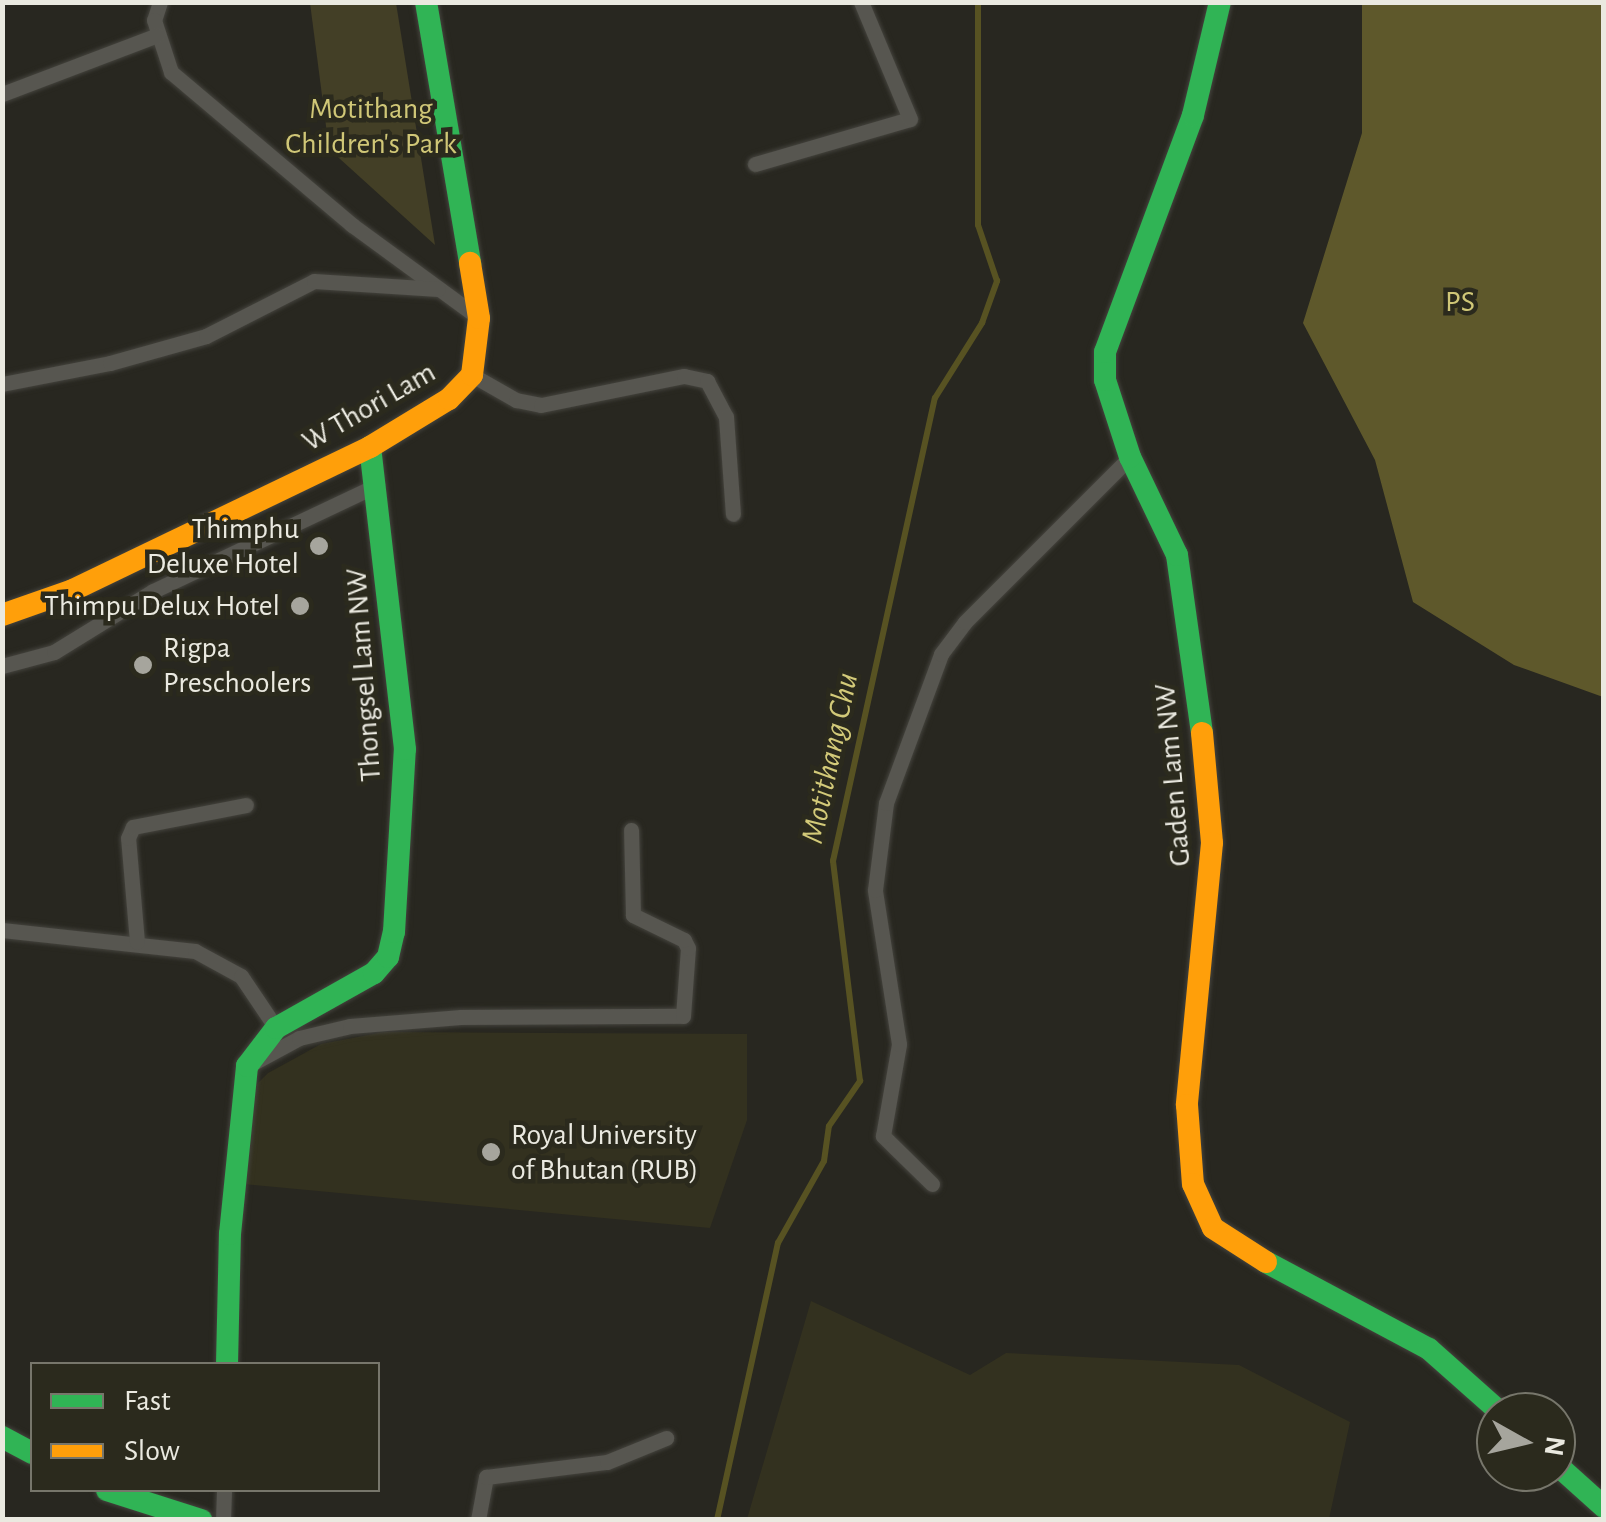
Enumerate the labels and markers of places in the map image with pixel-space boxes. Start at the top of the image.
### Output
place label: Thimphu Deluxe Hotel [147,511,299,582]
marker: Thimphu Deluxe Hotel [308,535,330,557]
place label: Thimpu Delux Hotel [44,588,280,624]
marker: Thimpu Delux Hotel [289,595,311,617]
place label: Rigpa Preschoolers [163,630,311,700]
marker: Rigpa Preschoolers [132,654,154,676]
place label: Royal University of Bhutan (RUB) [511,1117,698,1188]
marker: Royal University of Bhutan (RUB) [480,1141,502,1163]

